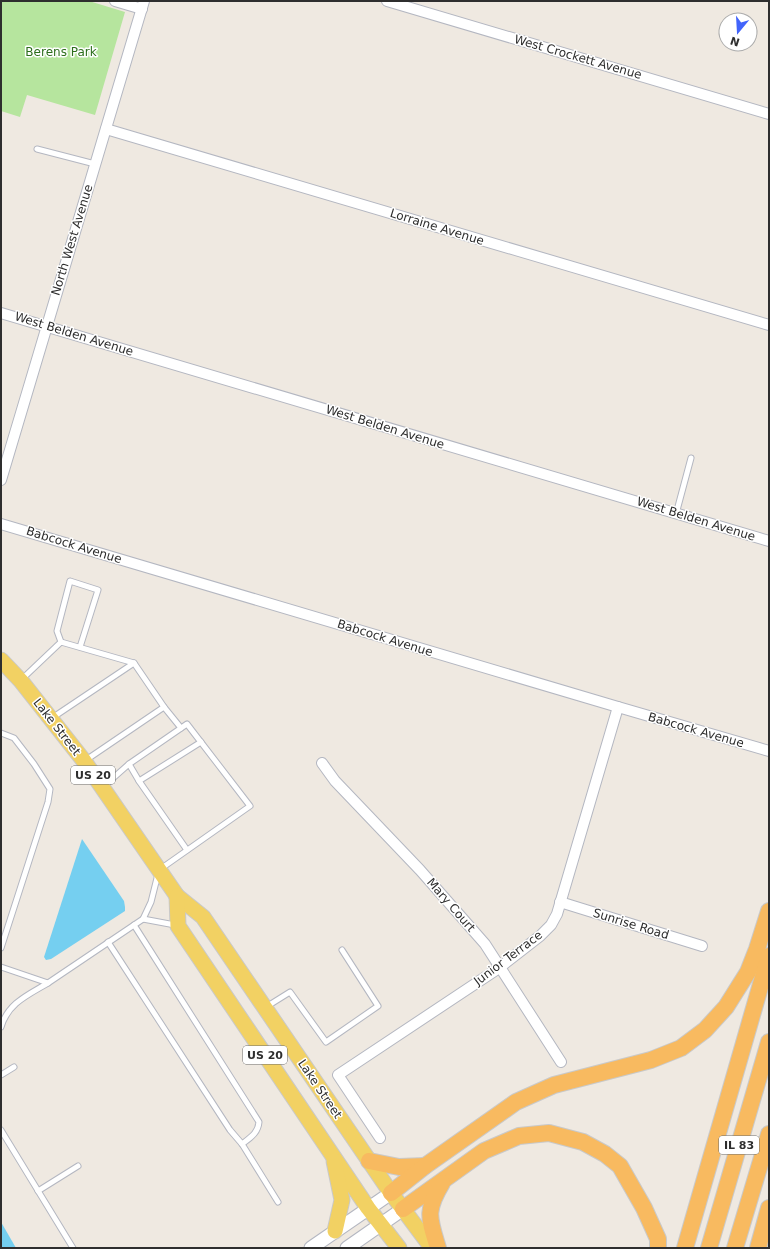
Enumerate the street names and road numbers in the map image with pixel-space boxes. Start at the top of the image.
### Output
street label: West Crockett Avenue [513,32,643,82]
street label: North West Avenue [48,183,96,297]
street label: Lorraine Avenue [388,206,486,248]
street label: West Belden Avenue [13,309,135,359]
street label: West Belden Avenue [324,402,446,452]
street label: West Belden Avenue [635,494,757,544]
street label: Babcock Avenue [25,524,123,566]
street label: Babcock Avenue [336,617,434,659]
street label: Lake Street [30,696,84,758]
street label: Babcock Avenue [646,710,746,750]
road number: US 20 [71,766,115,784]
street label: Mary Court [424,875,478,935]
street label: Sunrise Road [591,906,671,942]
street label: Junior Terrace [470,928,545,989]
road number: US 20 [243,1046,287,1064]
street label: Lake Street [295,1057,345,1121]
road number: IL 83 [719,1136,759,1154]

